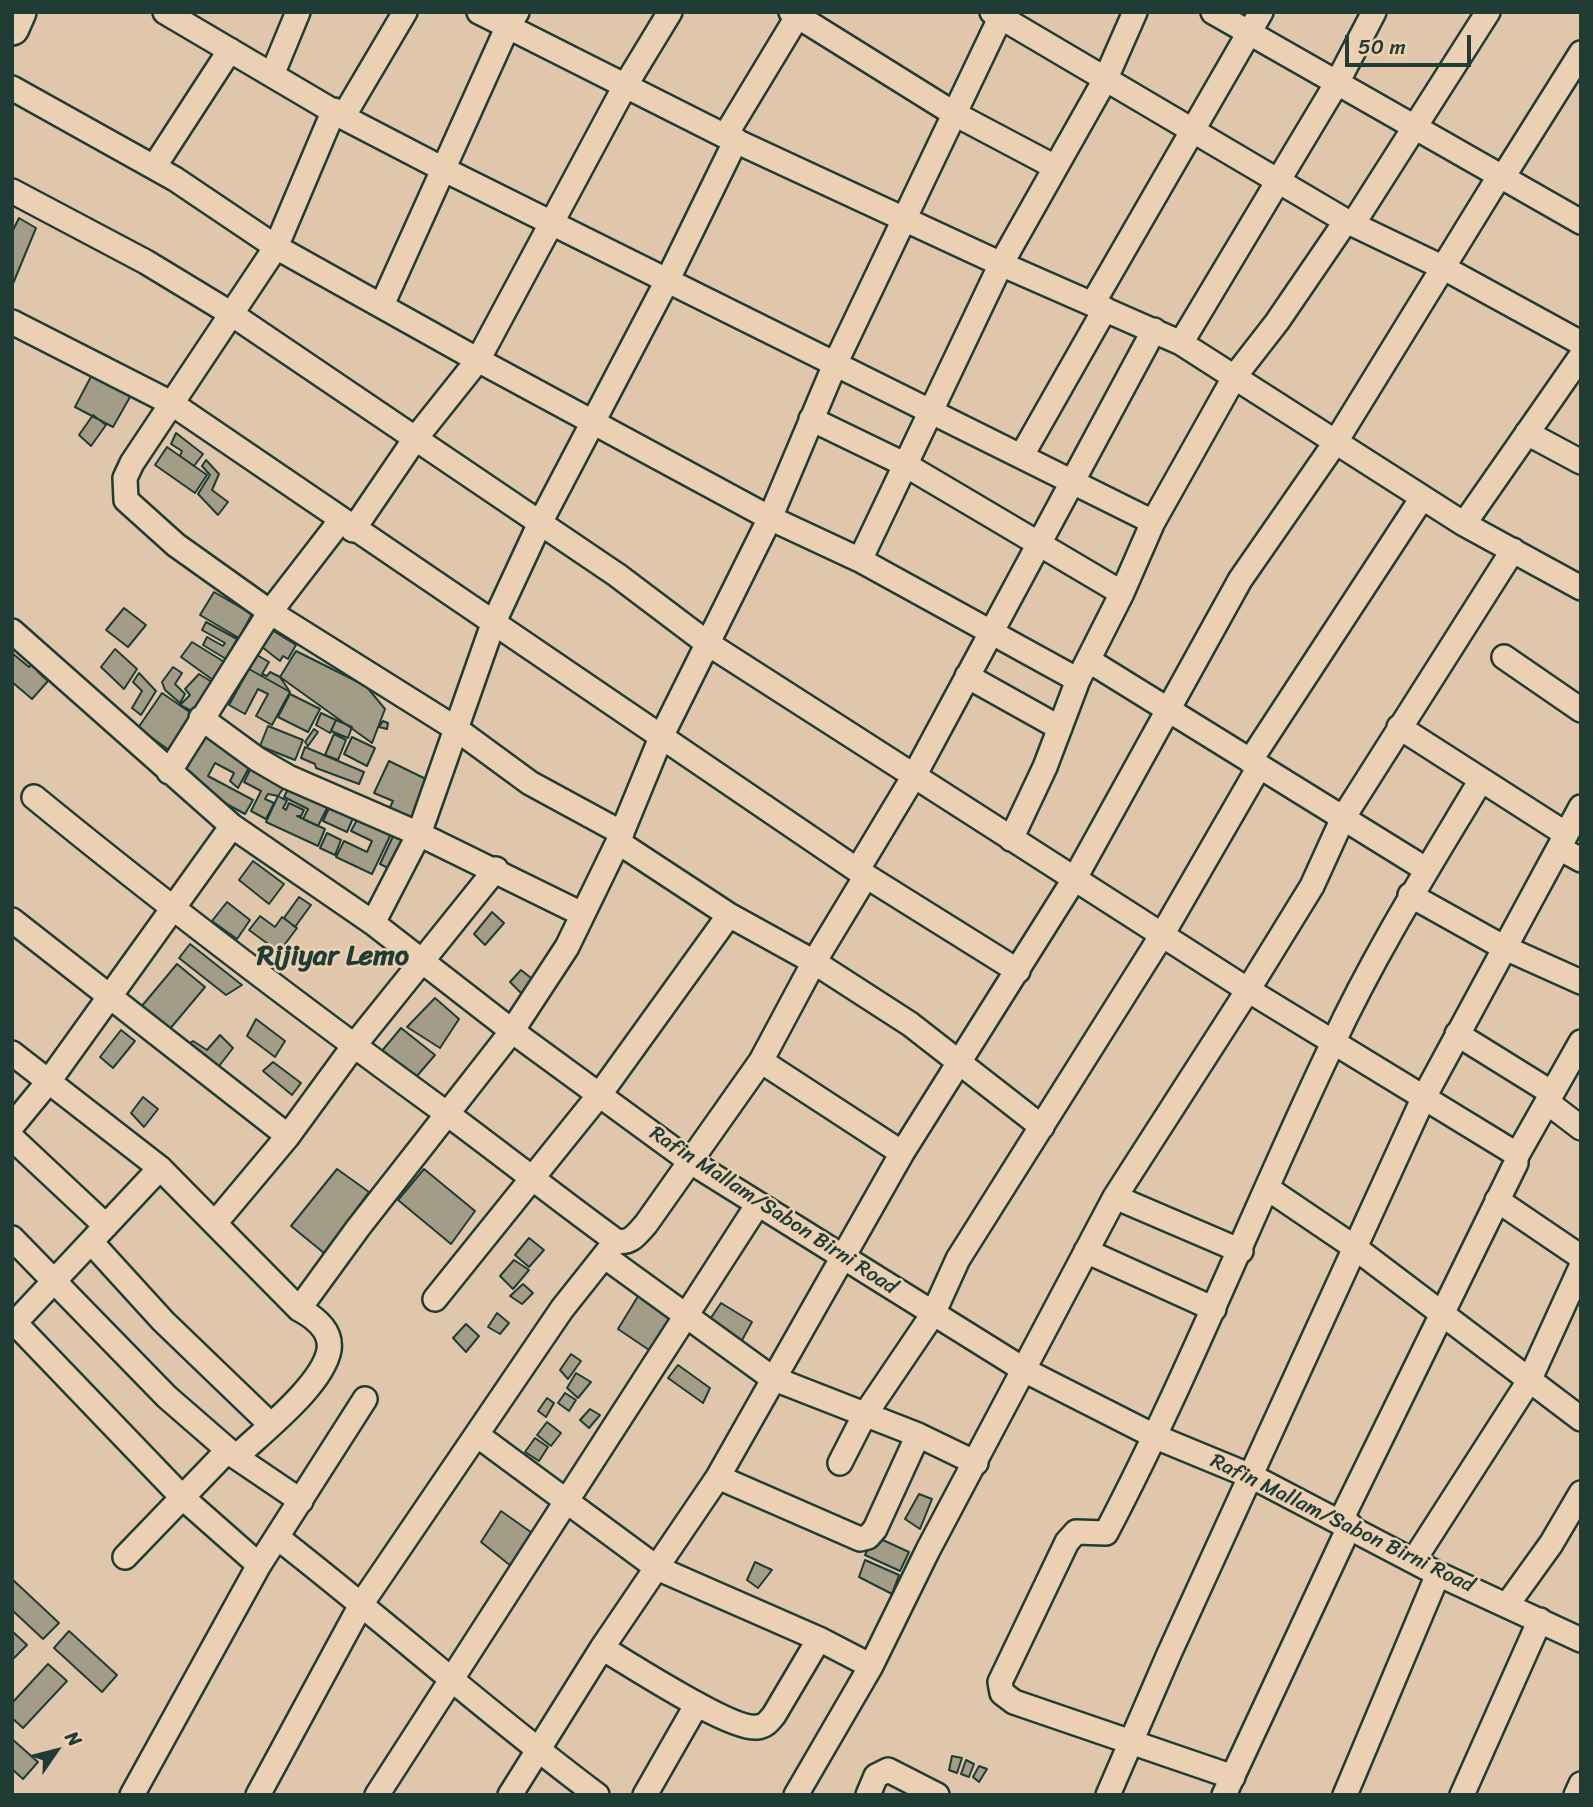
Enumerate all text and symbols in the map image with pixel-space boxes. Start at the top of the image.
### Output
scale bar [1348,21,1474,65]
text: 50 m [1358,28,1406,66]
district label: Rijiyar Lemo [257,940,409,974]
street label: Rafin Mallam/Sabon Birni Road [644,1121,902,1301]
street label: Rafin Mallam/Sabon Birni Road [1206,1449,1478,1599]
north arrow [21,1716,91,1786]
text: N [56,1724,91,1754]

